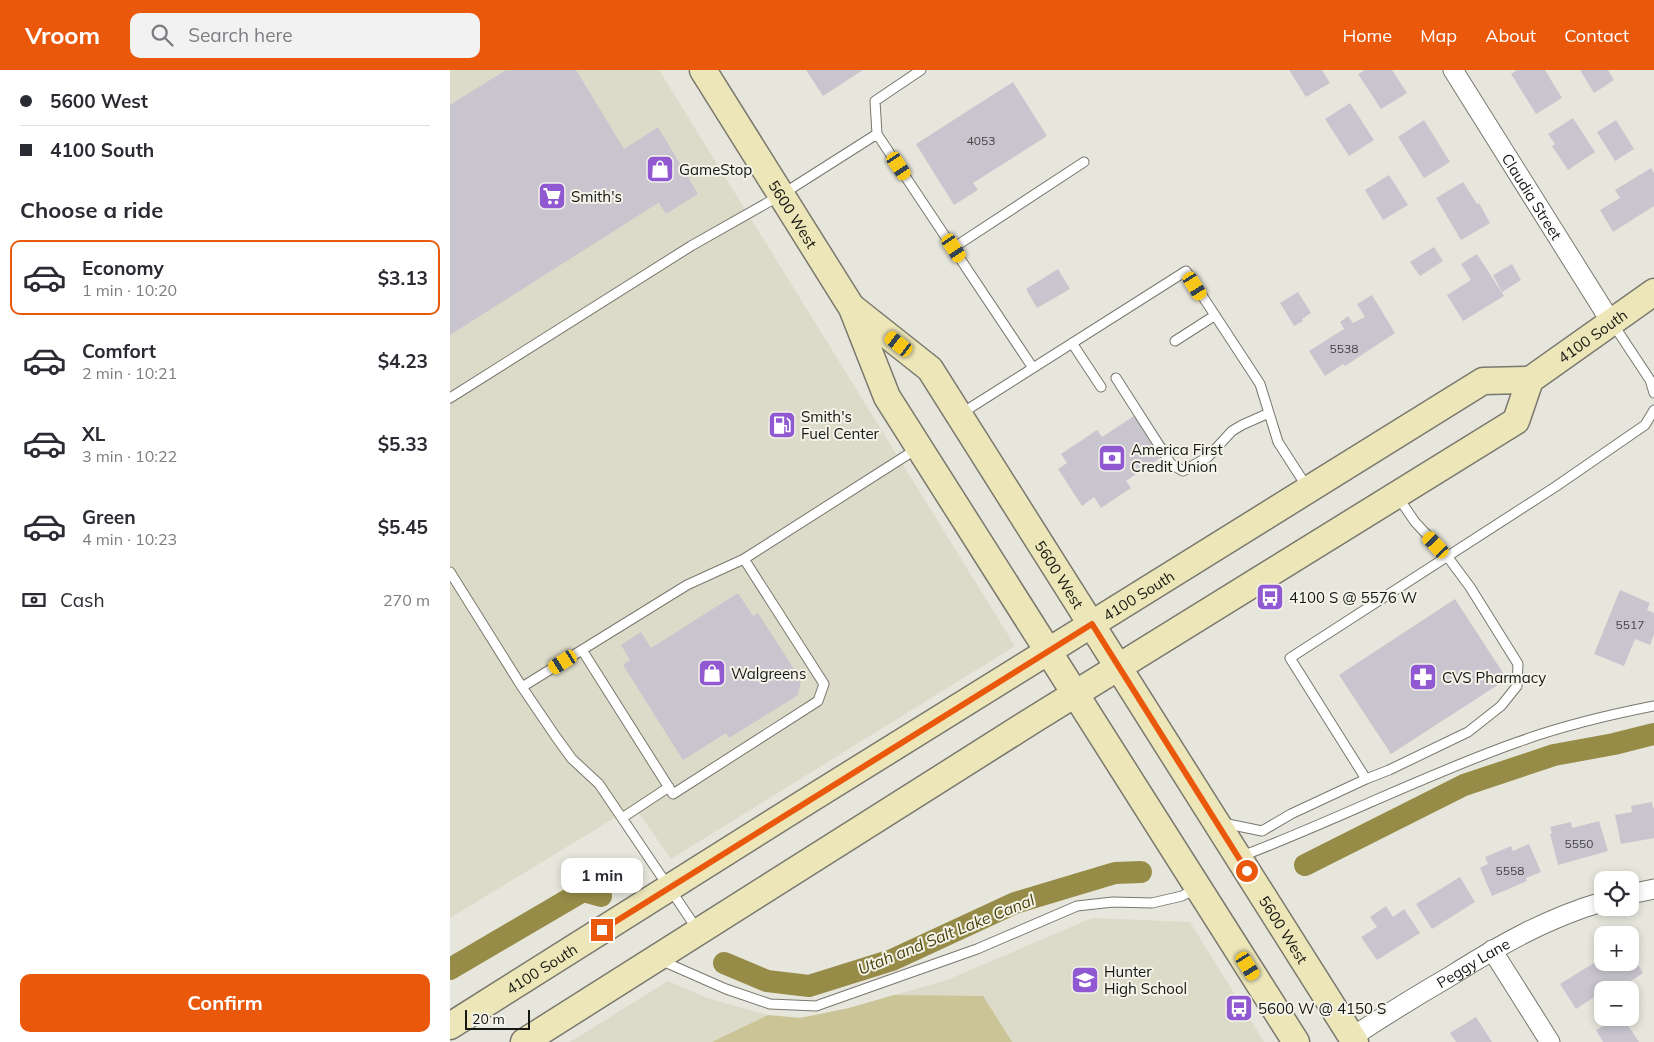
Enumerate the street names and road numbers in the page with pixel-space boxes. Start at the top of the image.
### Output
street label: Claudia Street [1498,149,1566,243]
street label: 5600 West [765,177,822,252]
street label: 4100 South [1554,305,1631,367]
street label: 5600 West [1031,537,1088,612]
street label: 4100 South [1099,566,1178,625]
street label: 5600 West [1255,892,1312,967]
street label: Peggy Lane [1433,933,1513,992]
street label: 4100 South [502,939,581,998]

